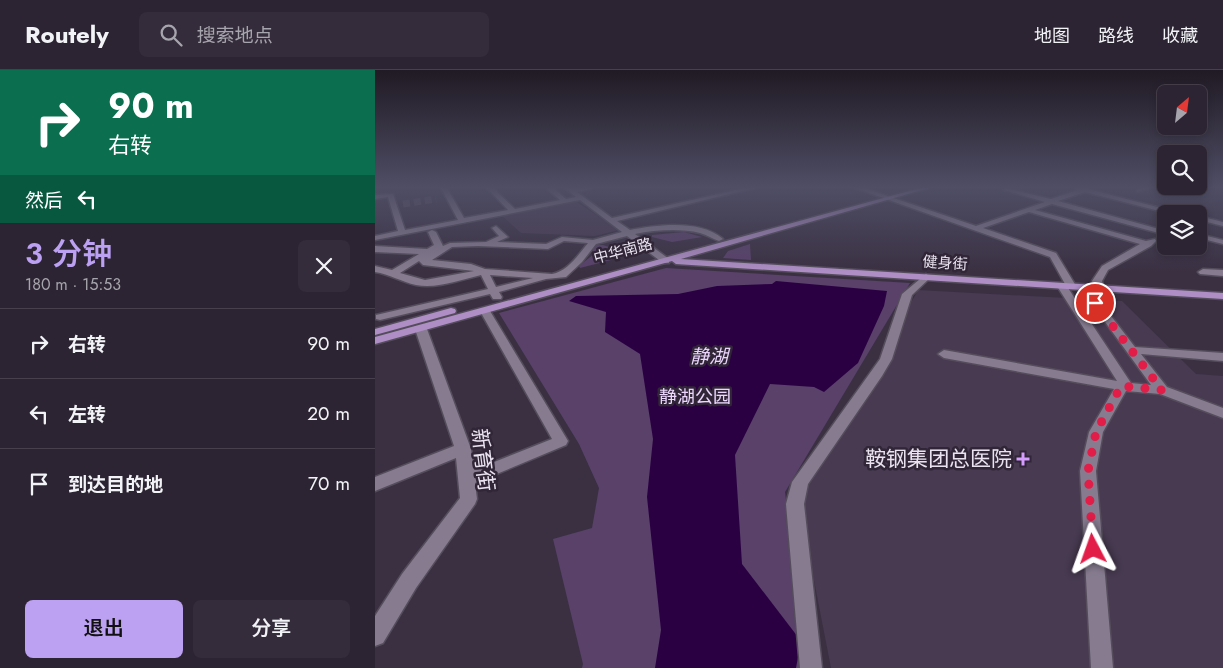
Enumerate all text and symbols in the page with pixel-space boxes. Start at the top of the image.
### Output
search box [139,12,489,57]
text: Routely [25,17,109,52]
icon: search [157,21,185,49]
text: 搜索地点 [197,22,273,49]
text: 地图 [1034,23,1070,49]
text: 路线 [1098,23,1134,49]
text: 收藏 [1162,23,1198,49]
text: 90 m [108,81,194,131]
north arrow [1157,85,1207,135]
map controls [1157,85,1207,255]
icon: right [25,90,90,155]
text: 右转 [108,129,152,161]
button: search [1157,145,1207,195]
icon: left [73,185,101,213]
text: 然后 [25,187,63,214]
button: layers [1157,205,1207,255]
text: 3 分钟 [25,232,112,275]
street label: 中华南路 [591,233,655,269]
button: close [298,240,350,292]
street label: 健身街 [922,250,968,276]
text: 180 m · 15:53 [25,273,121,296]
pin [1074,282,1116,324]
icon: arrive [1081,289,1109,317]
icon: right [25,330,53,358]
text: 90 m [307,330,350,357]
text: 右转 [68,331,106,358]
water label: 静湖 [690,343,731,370]
park label: 静湖公园 [659,384,731,410]
icon: left [25,400,53,428]
text: 20 m [307,400,350,427]
text: 左转 [68,401,106,428]
street label: 新育街 [464,427,502,493]
place label: 鞍钢集团总医院 [865,444,1012,474]
marker: 鞍钢集团总医院 [1016,452,1030,466]
icon: arrive [25,470,53,498]
text: 70 m [308,470,350,497]
text: 到达目的地 [68,471,163,498]
position arrow [1066,522,1118,574]
button: 退出 [25,600,183,658]
button: 分享 [193,600,350,658]

